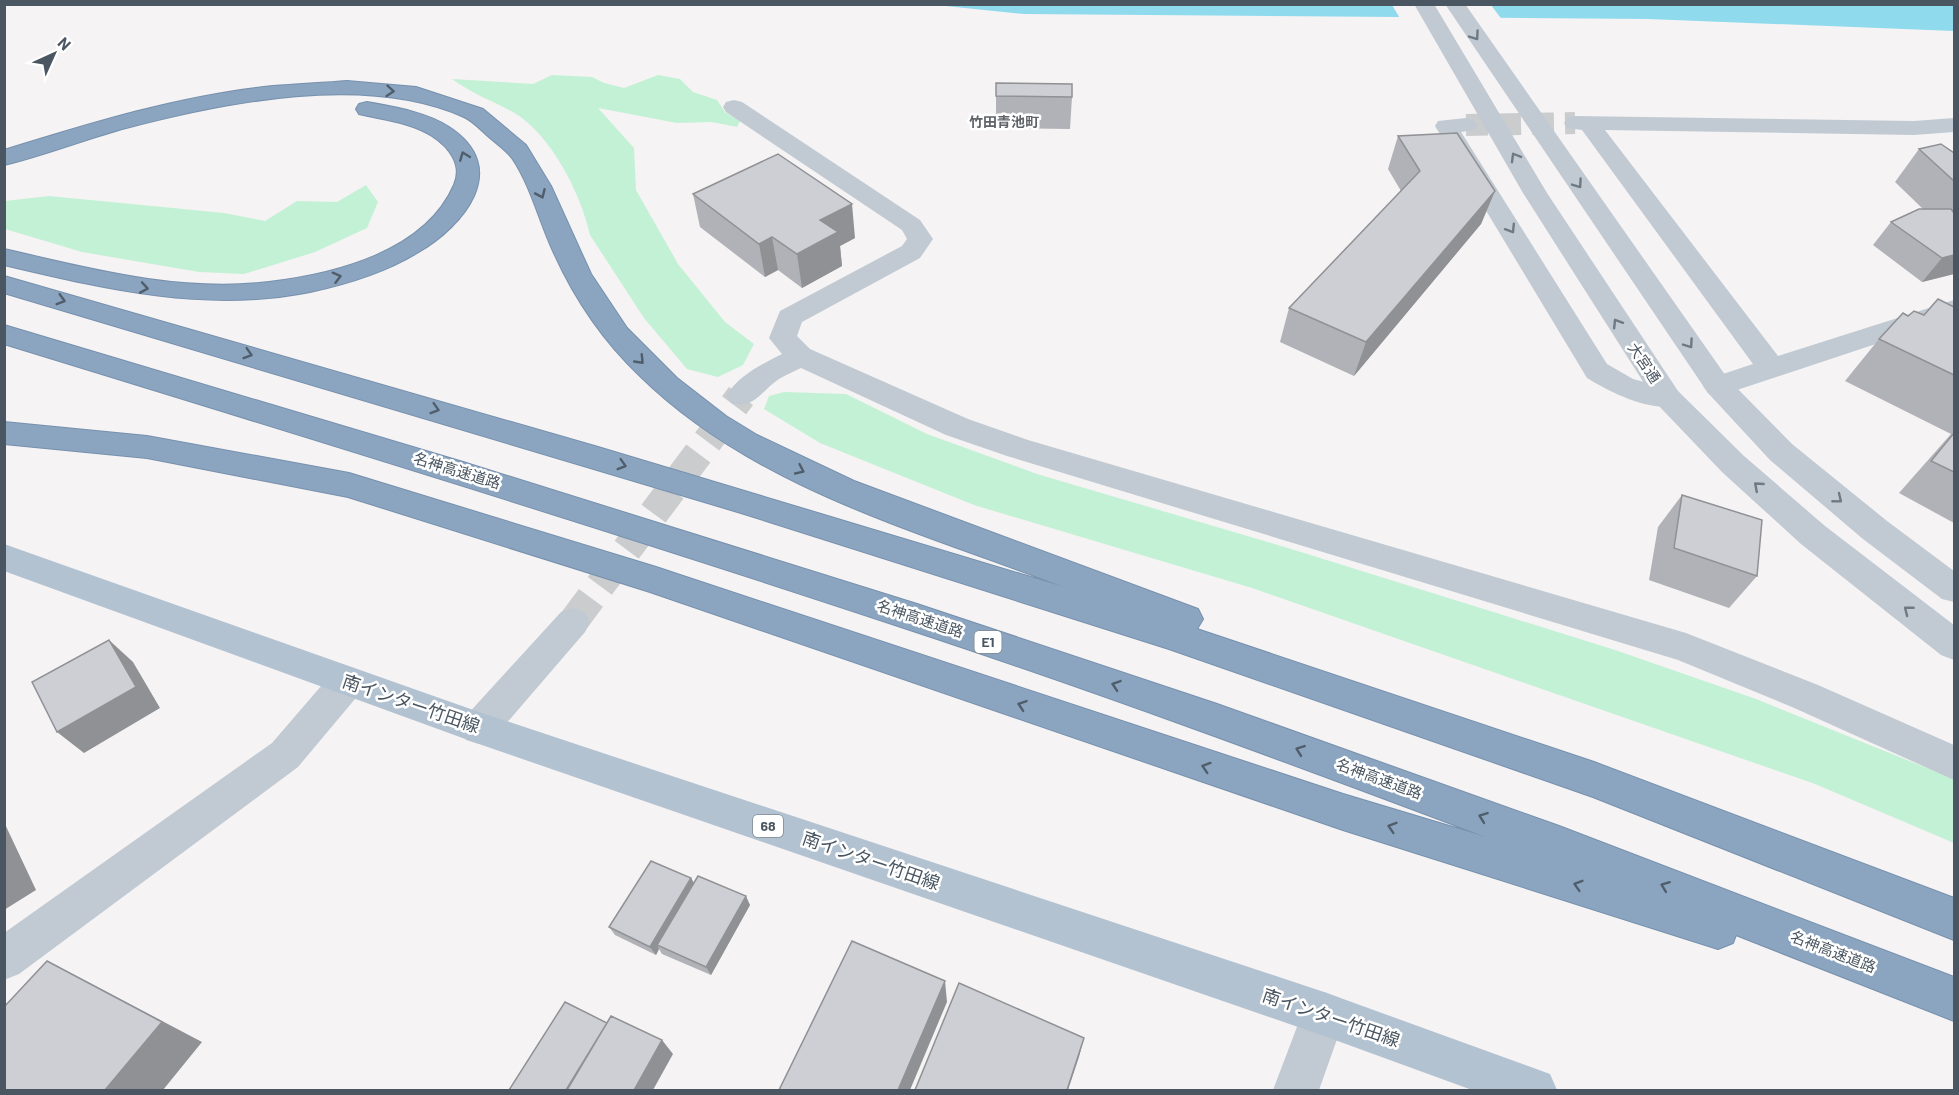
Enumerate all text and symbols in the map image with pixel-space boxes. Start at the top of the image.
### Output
north arrow [24,24,84,84]
one-way arrow [1468,29,1479,40]
text: N [54,33,75,54]
one-way arrow [386,84,395,97]
district label: 竹田青池町 [969,113,1039,130]
one-way arrow [459,151,471,162]
one-way arrow [1510,153,1522,163]
one-way arrow [1571,177,1582,188]
one-way arrow [533,188,545,199]
one-way arrow [1504,223,1516,233]
one-way arrow [331,272,341,284]
one-way arrow [138,281,148,294]
one-way arrow [55,293,66,305]
one-way arrow [1613,319,1625,329]
one-way arrow [1682,337,1693,348]
street label: 大宮通 [1625,339,1665,386]
one-way arrow [242,347,253,359]
one-way arrow [633,354,644,364]
one-way arrow [429,402,440,414]
street label: 名神高速道路 [412,448,503,492]
one-way arrow [616,458,627,470]
one-way arrow [794,462,805,474]
one-way arrow [1754,482,1764,493]
one-way arrow [1831,492,1842,503]
street label: 名神高速道路 [875,596,966,641]
one-way arrow [1903,607,1914,618]
road number: E1 [974,631,1002,653]
street label: 南インター竹田線 [340,669,483,737]
one-way arrow [1111,680,1122,693]
one-way arrow [1017,699,1027,712]
one-way arrow [1295,745,1306,757]
street label: 名神高速道路 [1334,754,1425,802]
one-way arrow [1201,762,1212,774]
one-way arrow [1478,812,1489,824]
road number: 68 [753,815,783,837]
one-way arrow [1387,822,1398,834]
street label: 南インター竹田線 [800,826,943,894]
one-way arrow [1573,880,1584,892]
one-way arrow [1660,881,1671,893]
street label: 名神高速道路 [1788,927,1879,976]
street label: 南インター竹田線 [1260,983,1403,1051]

